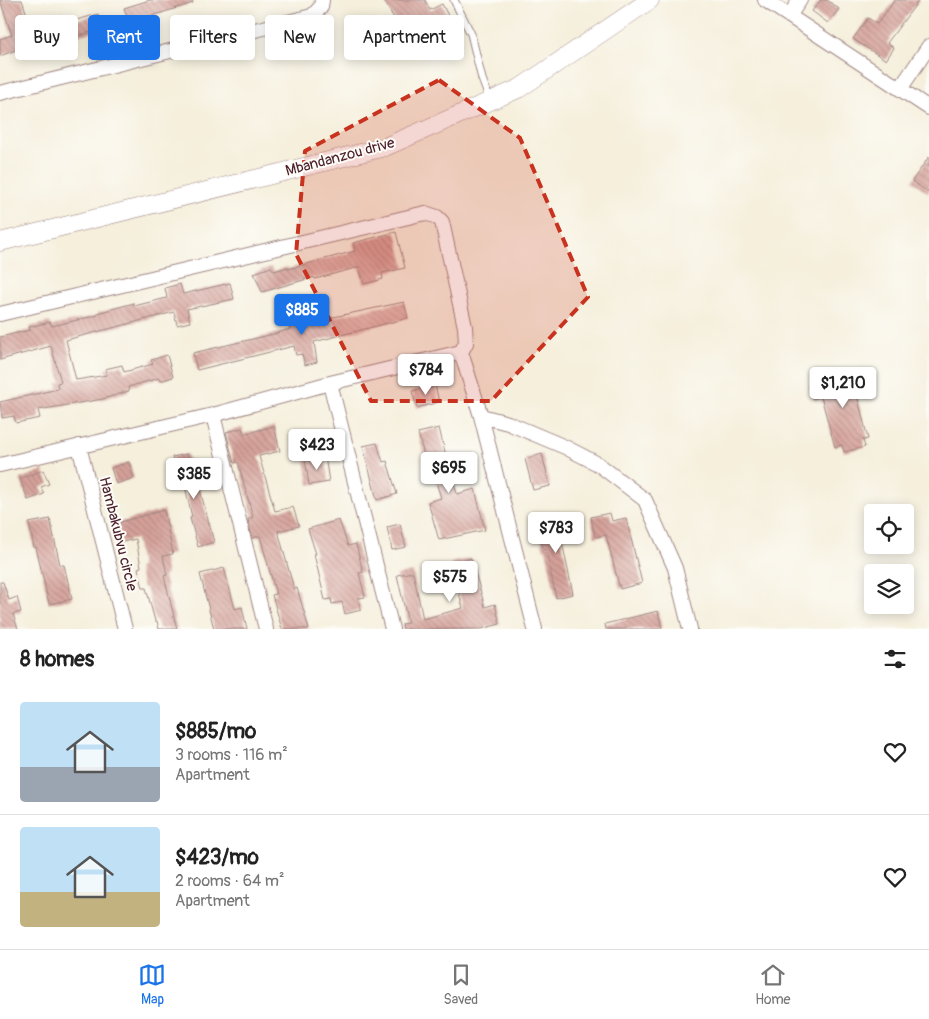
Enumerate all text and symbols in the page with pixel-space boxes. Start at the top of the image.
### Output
chip: Buy [15,15,78,60]
chip: Rent [88,15,160,60]
chip: Filters [170,15,255,60]
chip: New [265,15,334,60]
chip: Apartment [344,15,464,60]
street label: Mbandanzou drive [283,133,397,181]
pin: $885 [272,294,332,336]
text: $885 [285,300,319,320]
pin: $784 [396,354,456,396]
text: $784 [409,360,443,380]
pin: $1,210 [802,366,884,409]
text: $1,210 [820,373,866,393]
pin: $423 [287,428,347,471]
text: $423 [299,435,335,455]
pin: $695 [419,452,479,494]
pin: $385 [164,458,224,500]
text: $695 [432,458,466,478]
text: $385 [177,464,211,484]
street label: Hambakubvu circle [95,475,142,594]
map controls [864,504,914,614]
button: locate [864,504,914,554]
pin: $783 [526,512,586,554]
text: $783 [539,518,573,538]
pin: $575 [420,560,480,603]
button: layers [864,564,914,614]
text: $575 [433,567,467,587]
icon: filters [881,645,909,673]
text: 8 homes [20,646,94,673]
text: $885/mo [175,718,256,745]
icon: home [60,722,120,782]
icon: heart [881,738,909,766]
text: 3 rooms · 116 m² [175,745,288,765]
text: Apartment [175,765,250,785]
text: $423/mo [175,844,259,871]
icon: home [60,847,120,907]
icon: heart [881,863,909,891]
text: 2 rooms · 64 m² [175,871,285,891]
text: Apartment [175,891,250,911]
tab: Map [138,961,166,1008]
tab: Saved [443,961,478,1008]
tab: Home [755,961,790,1008]

